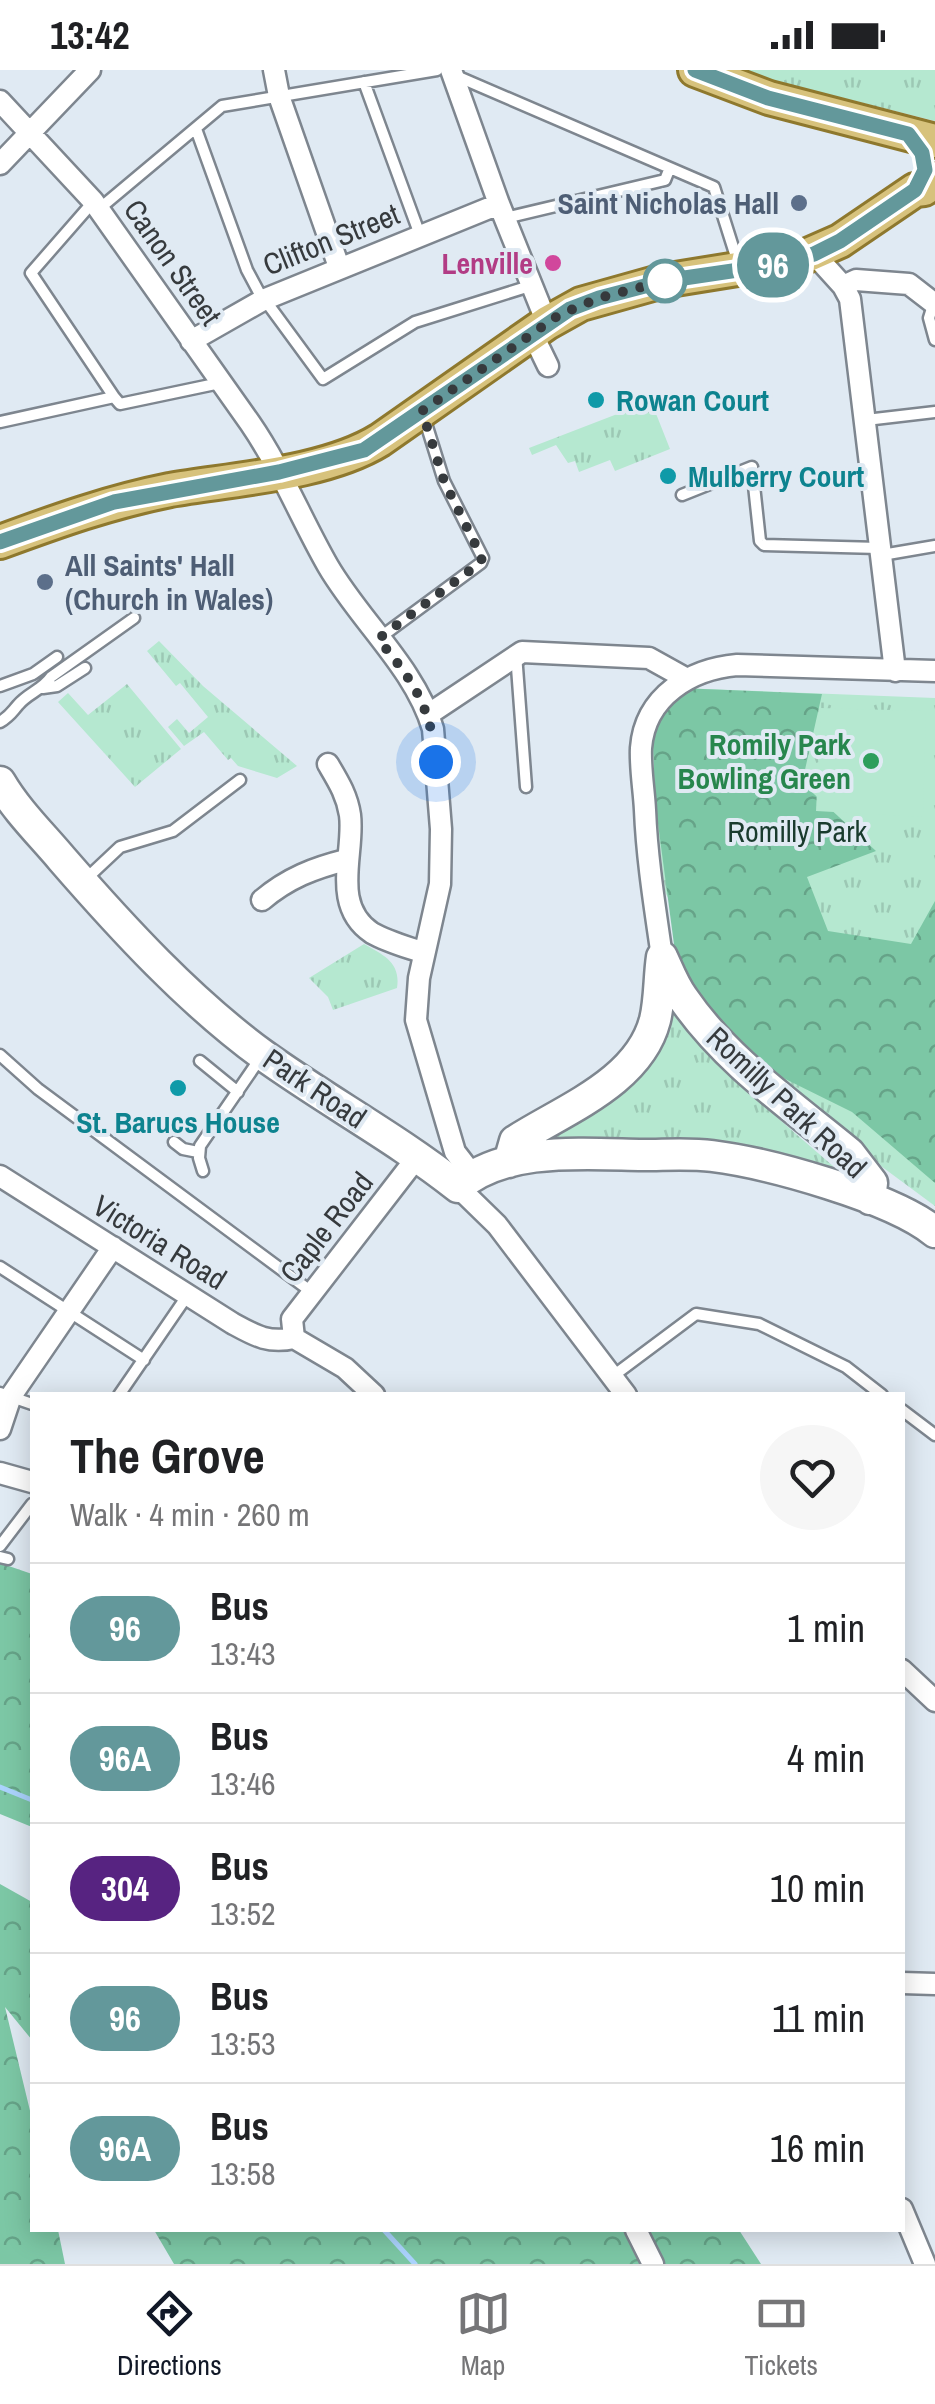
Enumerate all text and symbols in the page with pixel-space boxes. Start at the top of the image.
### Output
text: 13:42 [50,10,130,61]
place label: Saint Nicholas Hall [558,183,779,223]
street label: Canon Street [115,191,231,333]
marker: Saint Nicholas Hall [788,192,810,214]
street label: Clifton Street [257,194,405,284]
line badge: 96 [728,232,818,298]
text: 96 [757,242,789,289]
place label: Lenville [441,243,533,283]
marker: Lenville [542,252,564,274]
unlabelled marker [644,260,686,302]
place label: Rowan Court [616,380,769,420]
marker: Rowan Court [585,389,607,411]
place label: Mulberry Court [688,456,864,496]
marker: Mulberry Court [657,465,679,487]
place label: All Saints' Hall (Church in Wales) [65,545,273,619]
marker: All Saints' Hall (Church in Wales) [34,571,56,593]
place label: Romily Park Bowling Green [677,724,851,798]
your location [411,737,461,787]
marker: Romily Park Bowling Green [860,750,882,772]
park label: Romilly Park [727,811,867,851]
street label: Romilly Park Road [698,1017,876,1187]
street label: Park Road [256,1039,374,1137]
marker: St. Barucs House [167,1077,189,1099]
place label: St. Barucs House [76,1102,280,1142]
street label: Caple Road [270,1164,382,1290]
street label: Victoria Road [86,1185,234,1299]
text: The Grove [70,1423,265,1488]
button: heart [760,1425,865,1530]
text: Walk · 4 min · 260 m [70,1493,310,1536]
text: Bus [210,1581,269,1632]
text: 1 min [787,1603,865,1654]
text: 96 [109,1605,141,1652]
text: 13:43 [210,1632,276,1675]
text: Bus [210,1711,269,1762]
text: 4 min [787,1733,865,1784]
text: 96A [99,1735,151,1782]
text: 13:46 [210,1762,276,1805]
text: Bus [210,1841,269,1892]
text: 10 min [770,1863,865,1914]
text: 304 [101,1865,149,1912]
text: 13:52 [210,1892,276,1935]
text: Bus [210,1971,269,2022]
text: 11 min [772,1993,865,2044]
text: 96 [109,1995,141,2042]
text: 13:53 [210,2022,276,2065]
text: Bus [210,2101,269,2152]
text: 16 min [770,2123,865,2174]
text: 96A [99,2125,151,2172]
text: 13:58 [210,2152,276,2195]
tab: Directions [117,2286,222,2384]
tab: Map [456,2286,511,2384]
tab: Tickets [744,2286,818,2384]

